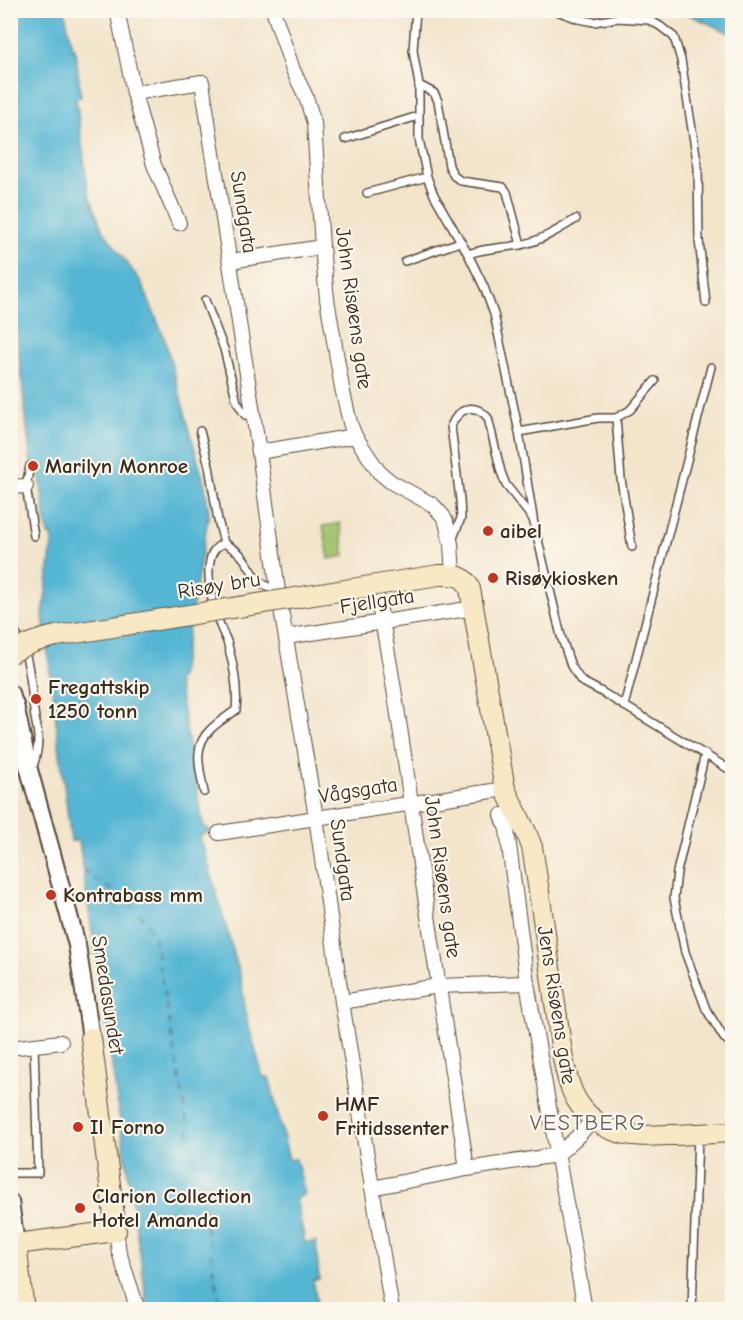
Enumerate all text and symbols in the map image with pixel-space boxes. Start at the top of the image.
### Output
street label: Sundgata [226,169,262,255]
street label: John Risøens gate [331,225,377,391]
place label: Marilyn Monroe [45,454,188,478]
marker: Marilyn Monroe [26,459,40,473]
place label: aibel [500,519,542,543]
marker: aibel [481,524,495,538]
place label: Risøykiosken [505,566,618,590]
street label: Risøy bru [176,567,262,603]
marker: Risøykiosken [486,571,500,585]
street label: Fjellgata [338,583,416,619]
place label: Fregattskip 1250 tonn [48,675,150,723]
marker: Fregattskip 1250 tonn [29,692,43,706]
street label: Vågsgata [317,772,399,808]
street label: John Risøens gate [420,794,466,960]
street label: Sundgata [325,817,361,903]
place label: Kontrabass mm [63,883,203,907]
marker: Kontrabass mm [44,888,58,902]
street label: Jens Risøens gate [533,924,581,1086]
street label: Smedasundet [87,934,129,1057]
place label: HMF Fritidssenter [335,1092,449,1140]
marker: HMF Fritidssenter [316,1109,330,1123]
district label: VESTBERG [530,1110,646,1136]
place label: Il Forno [90,1115,165,1139]
marker: Il Forno [71,1120,85,1134]
place label: Clarion Collection Hotel Amanda [92,1184,251,1232]
marker: Clarion Collection Hotel Amanda [73,1201,87,1215]

